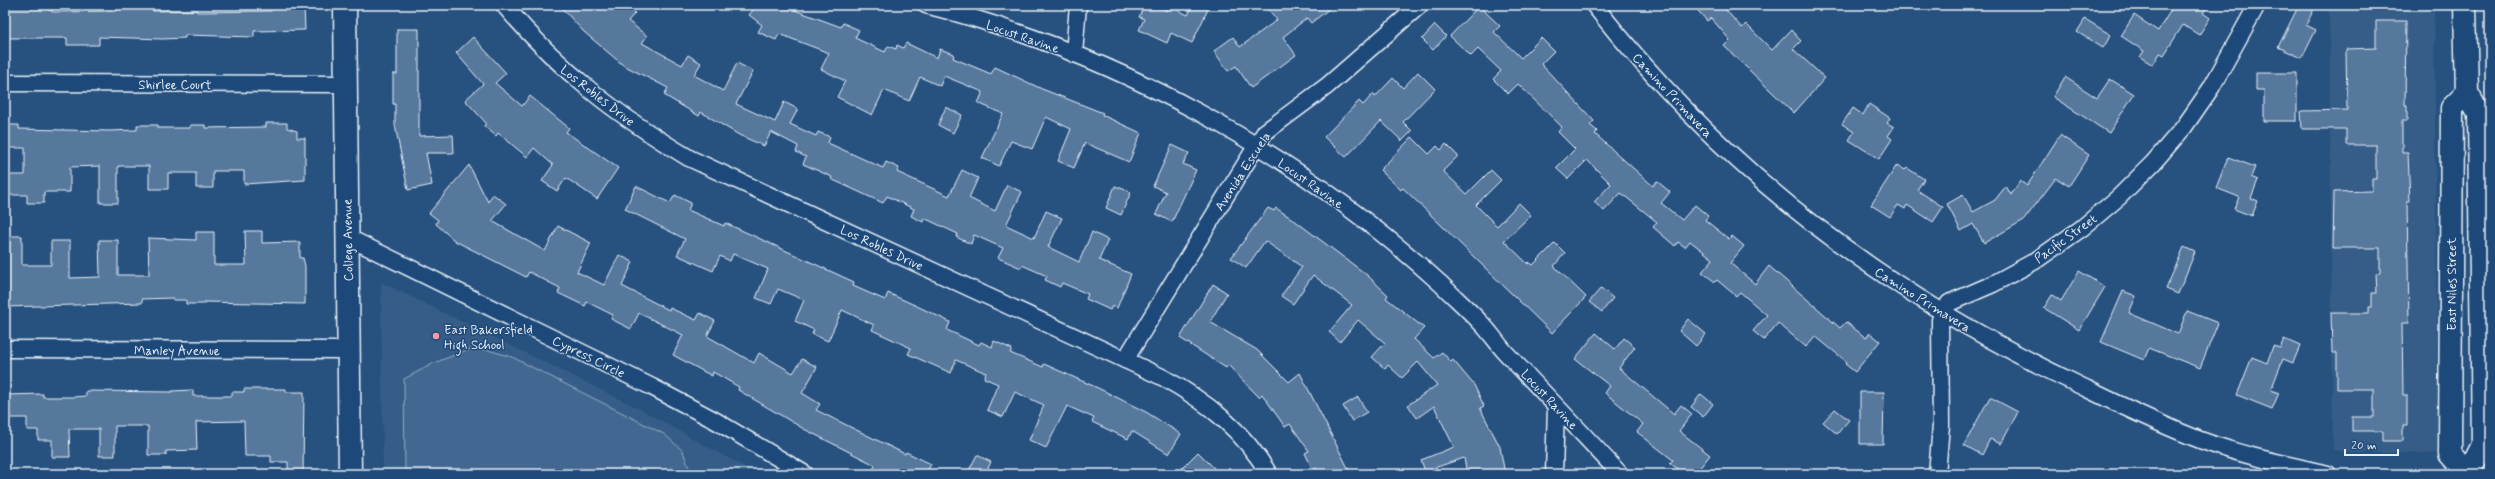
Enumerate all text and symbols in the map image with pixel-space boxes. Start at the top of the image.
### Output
street label: Locust Ravine [984,17,1061,58]
street label: Camino Primavera [1628,50,1716,142]
street label: Los Robles Drive [556,62,638,131]
street label: Shirlee Court [138,77,212,94]
street label: Avenida Escuela [1211,129,1275,214]
street label: Locust Ravine [1274,155,1346,213]
street label: College Avenue [339,198,358,282]
street label: Pacific Street [2031,211,2101,268]
street label: Los Robles Drive [837,222,926,275]
street label: East Niles Street [2444,237,2461,331]
street label: Camino Primavera [1871,264,1974,337]
place label: East Bakersfield High School [444,322,533,356]
marker: East Bakersfield High School [431,331,441,341]
street label: Cypress Circle [549,332,628,382]
street label: Manley Avenue [134,343,220,360]
street label: Locust Ravine [1517,366,1581,434]
scale bar [2345,431,2398,457]
text: 20 m [2351,438,2377,454]

